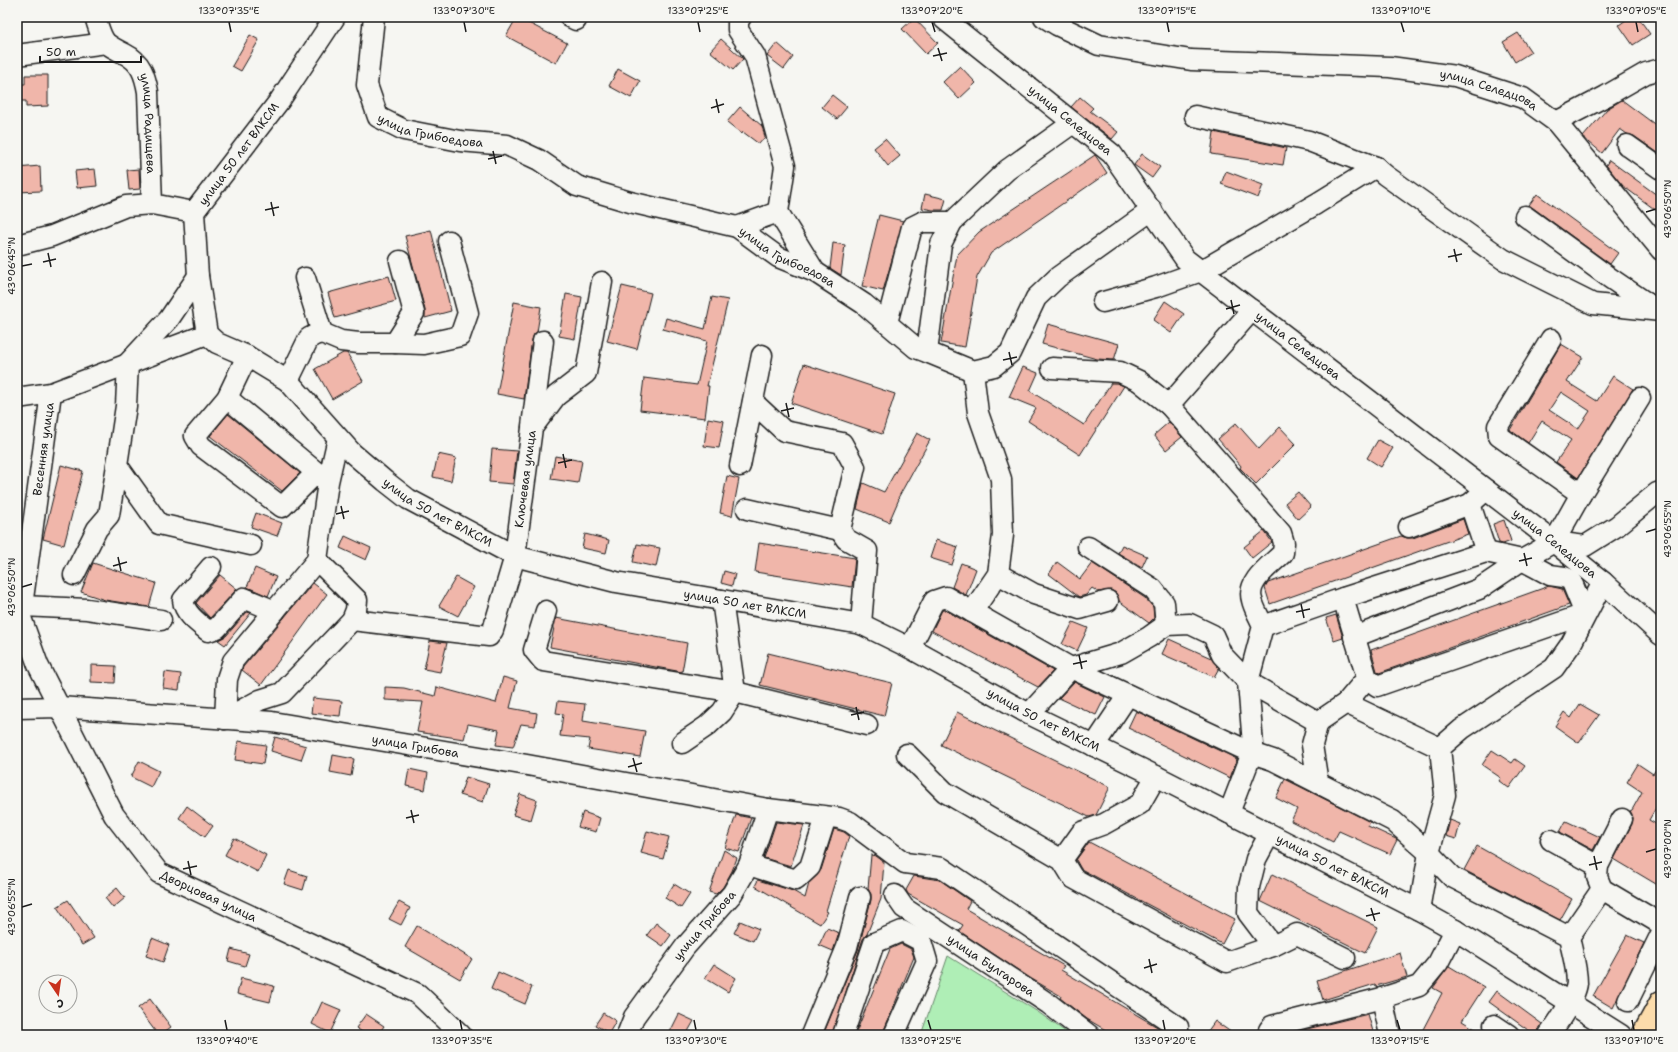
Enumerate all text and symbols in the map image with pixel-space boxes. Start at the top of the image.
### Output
text: 133°07'35"E [199,4,259,17]
text: 133°07'30"E [433,4,495,17]
text: 133°07'25"E [667,4,729,17]
text: 133°07'20"E [901,4,963,17]
text: 133°07'15"E [1138,4,1196,17]
text: 133°07'10"E [1371,4,1431,17]
text: 133°07'05"E [1605,4,1667,17]
scale bar [40,38,141,64]
text: 50 m [46,44,76,60]
street label: улица Селедцова [1439,66,1541,114]
street label: улица Радищева [136,71,159,174]
street label: улица Селедцова [1025,82,1116,159]
street label: улица 50 лет ВЛКСМ [195,99,283,209]
street label: улица Грибоедова [375,110,484,151]
text: 43°06'50"N [1661,180,1674,238]
street label: улица Грибоедова [736,223,839,291]
text: 43°06'45"N [5,237,18,295]
street label: улица Селедцова [1252,308,1344,384]
street label: Весенняя улица [29,401,58,497]
street label: Ключевая улица [511,429,540,529]
street label: улица 50 лет ВЛКСМ [380,474,496,551]
text: 43°06'55"N [1661,500,1674,558]
street label: улица Селедцова [1509,505,1600,582]
text: 43°06'50"N [5,558,18,616]
street label: улица 50 лет ВЛКСМ [682,586,808,623]
street label: улица 50 лет ВЛКСМ [984,684,1103,756]
street label: улица Грибова [371,731,461,761]
text: 43°07'00"N [1661,819,1674,879]
street label: улица 50 лет ВЛКСМ [1274,831,1392,902]
street label: Дворцовая улица [157,867,260,926]
text: 43°06'55"N [5,878,18,936]
street label: улица Грибова [670,887,740,964]
street label: улица Булгарова [944,931,1038,1001]
north arrow [38,974,78,1014]
text: С [55,995,65,1011]
text: 133°07'40"E [196,1034,258,1047]
text: 133°07'35"E [432,1034,492,1047]
text: 133°07'30"E [665,1034,727,1047]
text: 133°07'25"E [900,1034,962,1047]
text: 133°07'20"E [1134,1034,1196,1047]
text: 133°07'15"E [1371,1034,1429,1047]
text: 133°07'10"E [1604,1034,1664,1047]

